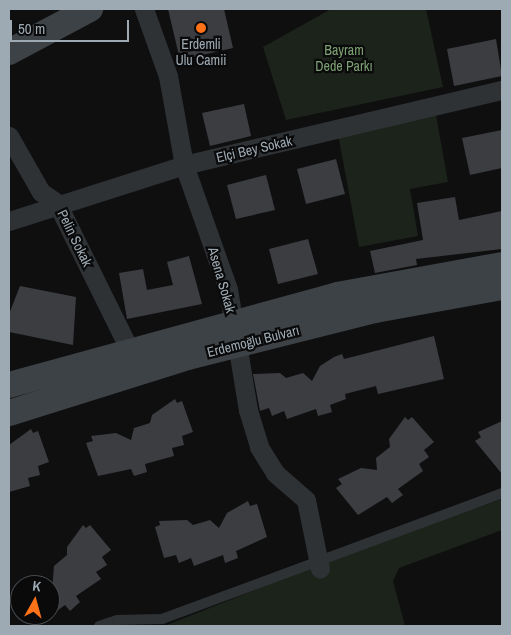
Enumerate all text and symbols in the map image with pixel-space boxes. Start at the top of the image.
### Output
scale bar [12,10,131,42]
text: 50 m [18,18,45,39]
marker: Erdemli Ulu Camii [195,22,207,34]
place label: Erdemli Ulu Camii [175,36,227,68]
park label: Bayram Dede Parkı [315,42,373,74]
street label: Elçi Bey Sokak [214,132,294,166]
street label: Pelin Sokak [54,207,96,269]
street label: Asena Sokak [205,245,239,315]
street label: Erdemoğlu Bulvarı [205,321,301,361]
north arrow [10,575,60,625]
text: K [31,577,42,596]

